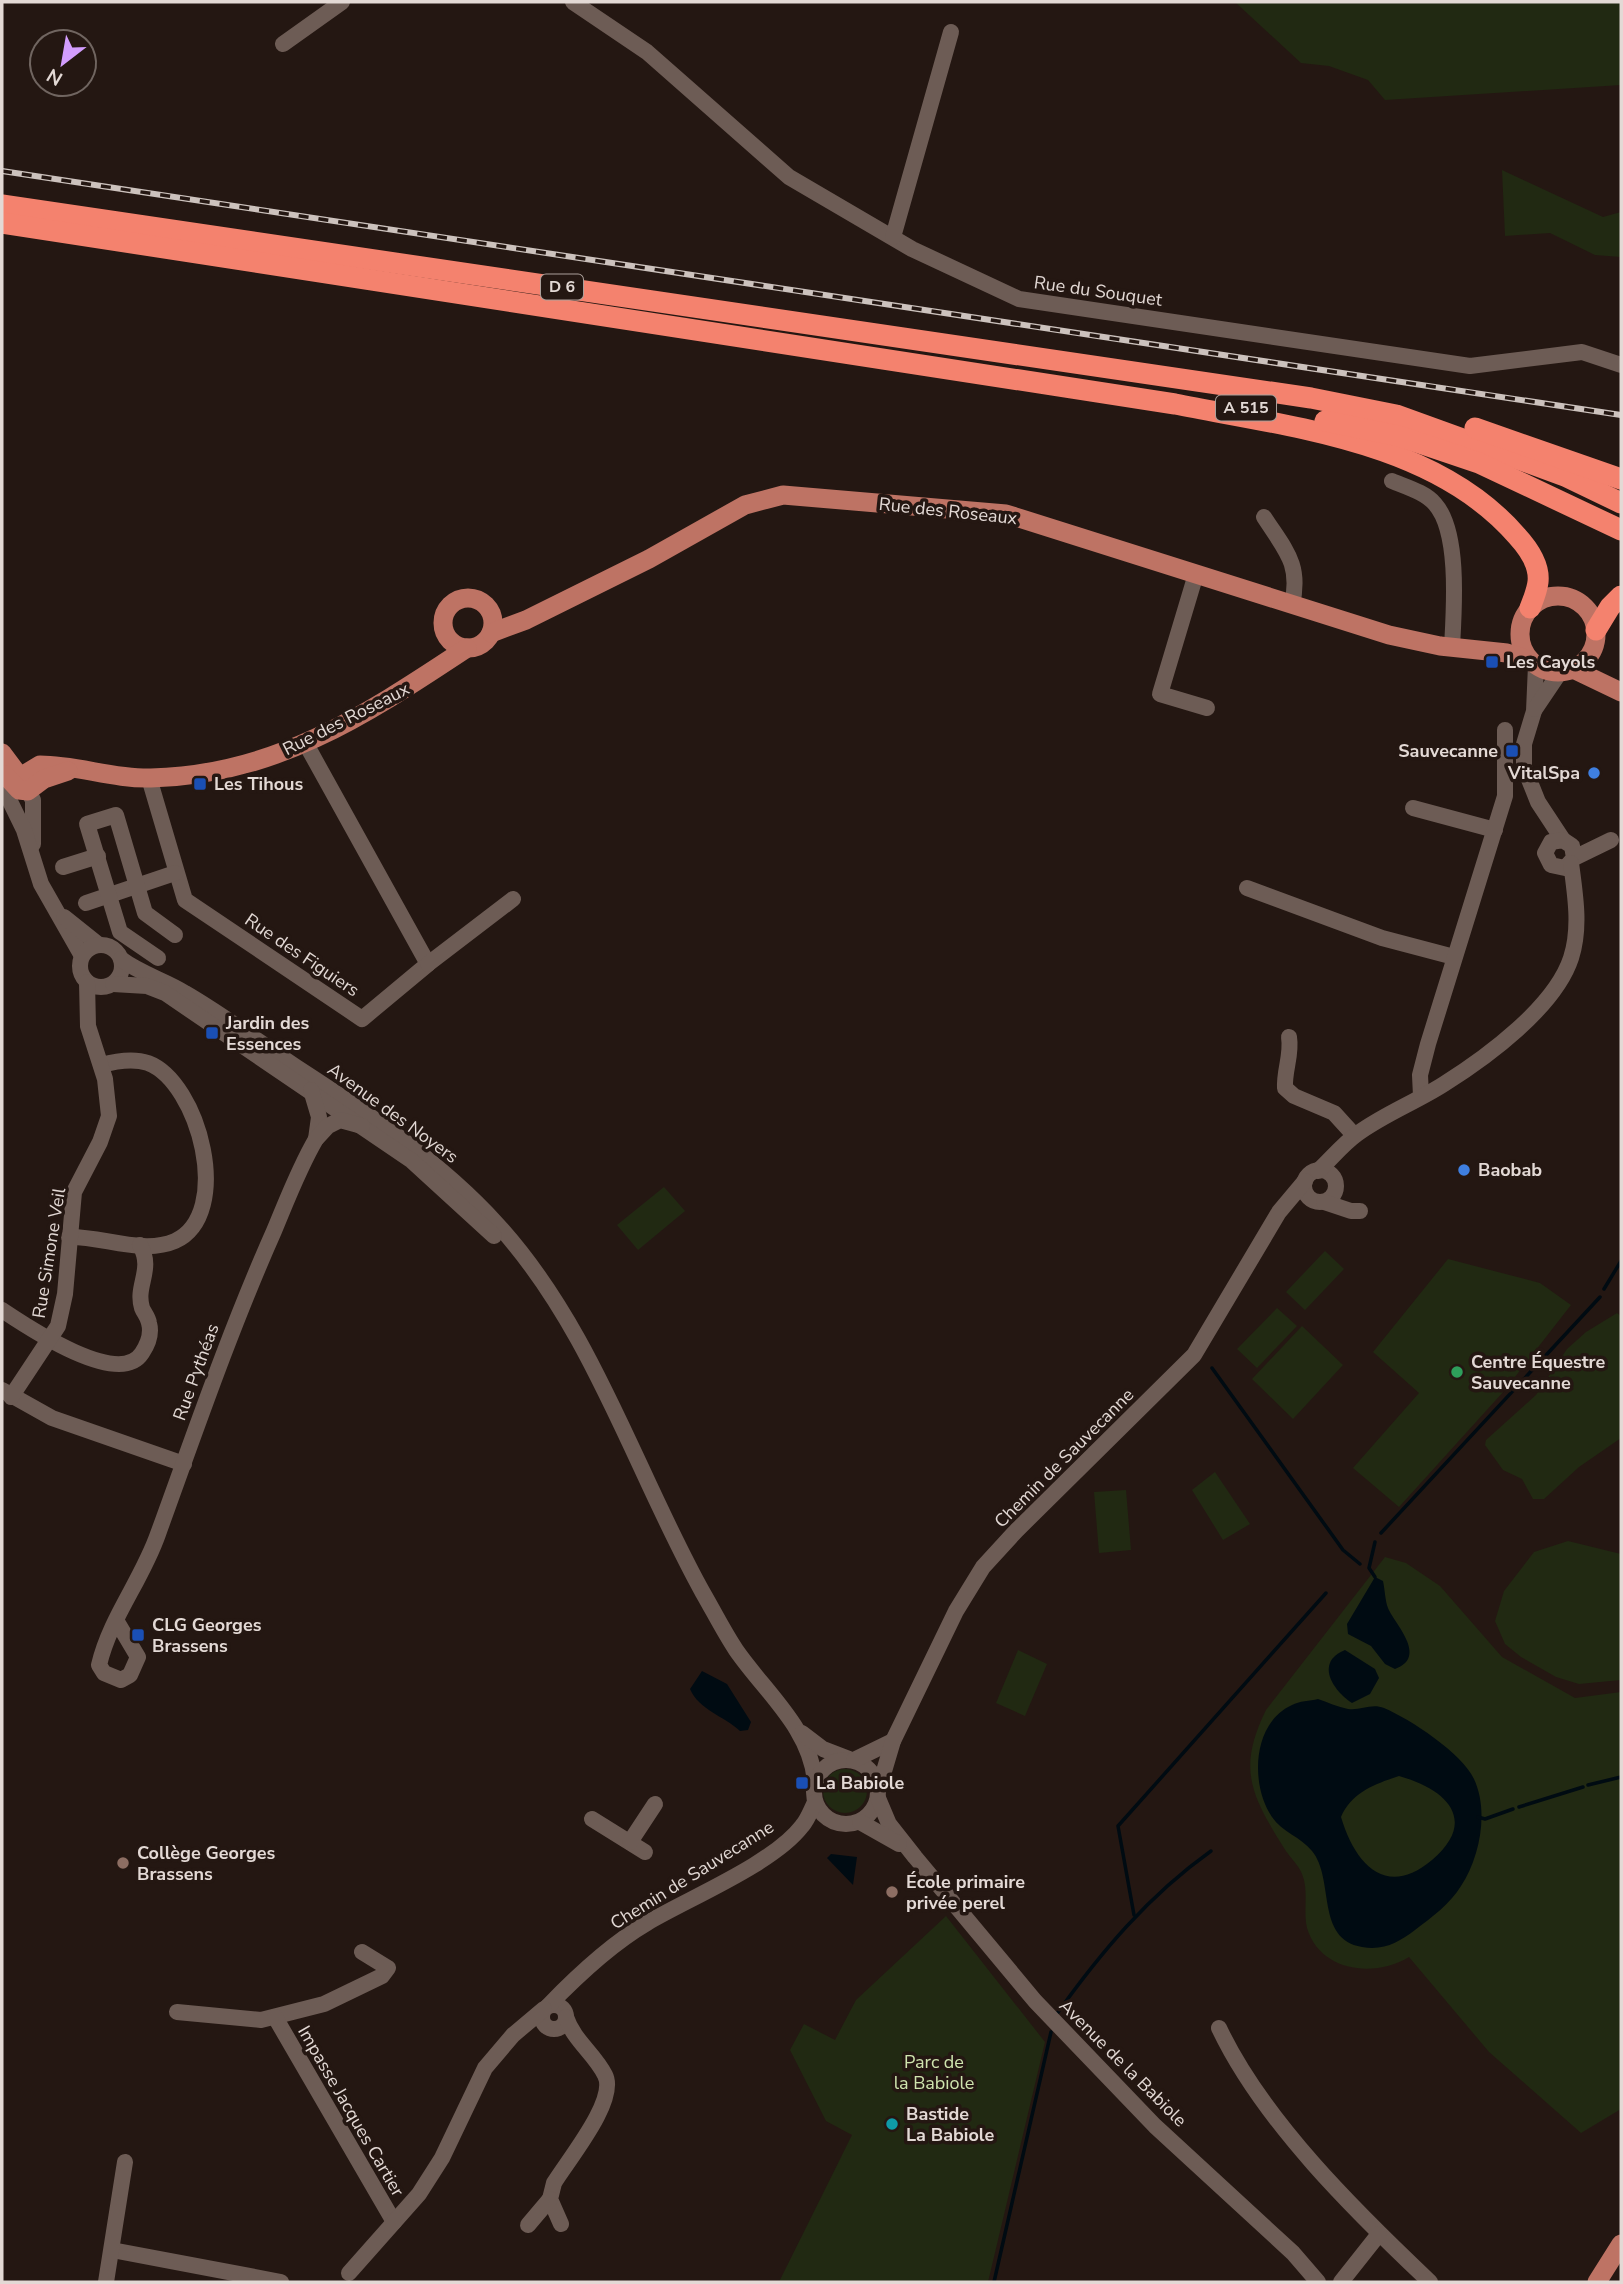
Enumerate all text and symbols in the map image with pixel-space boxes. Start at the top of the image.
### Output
north arrow [28,28,98,98]
text: N [42,62,68,92]
street label: Rue du Souquet [1032,270,1164,312]
road number: D 6 [541,274,583,300]
road number: A 515 [1216,396,1276,420]
street label: Rue des Roseaux [878,492,1019,530]
place label: Les Cayols [1506,650,1595,674]
marker: Les Cayols [1484,654,1500,670]
street label: Rue des Roseaux [279,677,414,761]
place label: Sauvecanne [1398,739,1498,763]
marker: Sauvecanne [1504,743,1520,759]
place label: VitalSpa [1507,761,1580,785]
marker: VitalSpa [1586,765,1602,781]
place label: Les Tihous [214,772,304,796]
marker: Les Tihous [192,776,208,792]
street label: Rue des Figuiers [240,908,364,1002]
place label: Jardin des Essences [225,1011,309,1056]
marker: Jardin des Essences [204,1025,220,1041]
street label: Avenue des Noyers [323,1057,463,1169]
place label: Baobab [1478,1158,1542,1182]
marker: Baobab [1456,1162,1472,1178]
street label: Rue Simone Veil [27,1185,71,1320]
street label: Rue Pythéas [167,1320,225,1424]
place label: Centre Équestre Sauvecanne [1471,1350,1606,1395]
marker: Centre Équestre Sauvecanne [1449,1364,1465,1380]
street label: Chemin de Sauvecanne [989,1383,1139,1533]
place label: CLG Georges Brassens [152,1613,262,1658]
marker: CLG Georges Brassens [130,1627,146,1643]
place label: La Babiole [816,1771,904,1795]
marker: La Babiole [794,1775,810,1791]
street label: Chemin de Sauvecanne [606,1815,778,1935]
place label: Collège Georges Brassens [137,1841,276,1886]
marker: Collège Georges Brassens [115,1855,131,1871]
place label: École primaire privée perel [906,1870,1025,1915]
marker: École primaire privée perel [884,1884,900,1900]
street label: Avenue de la Babiole [1054,1994,1192,2132]
street label: Impasse Jacques Cartier [292,2021,410,2201]
park label: Parc de la Babiole [894,2050,974,2095]
place label: Bastide La Babiole [906,2102,994,2147]
marker: Bastide La Babiole [884,2116,900,2132]

